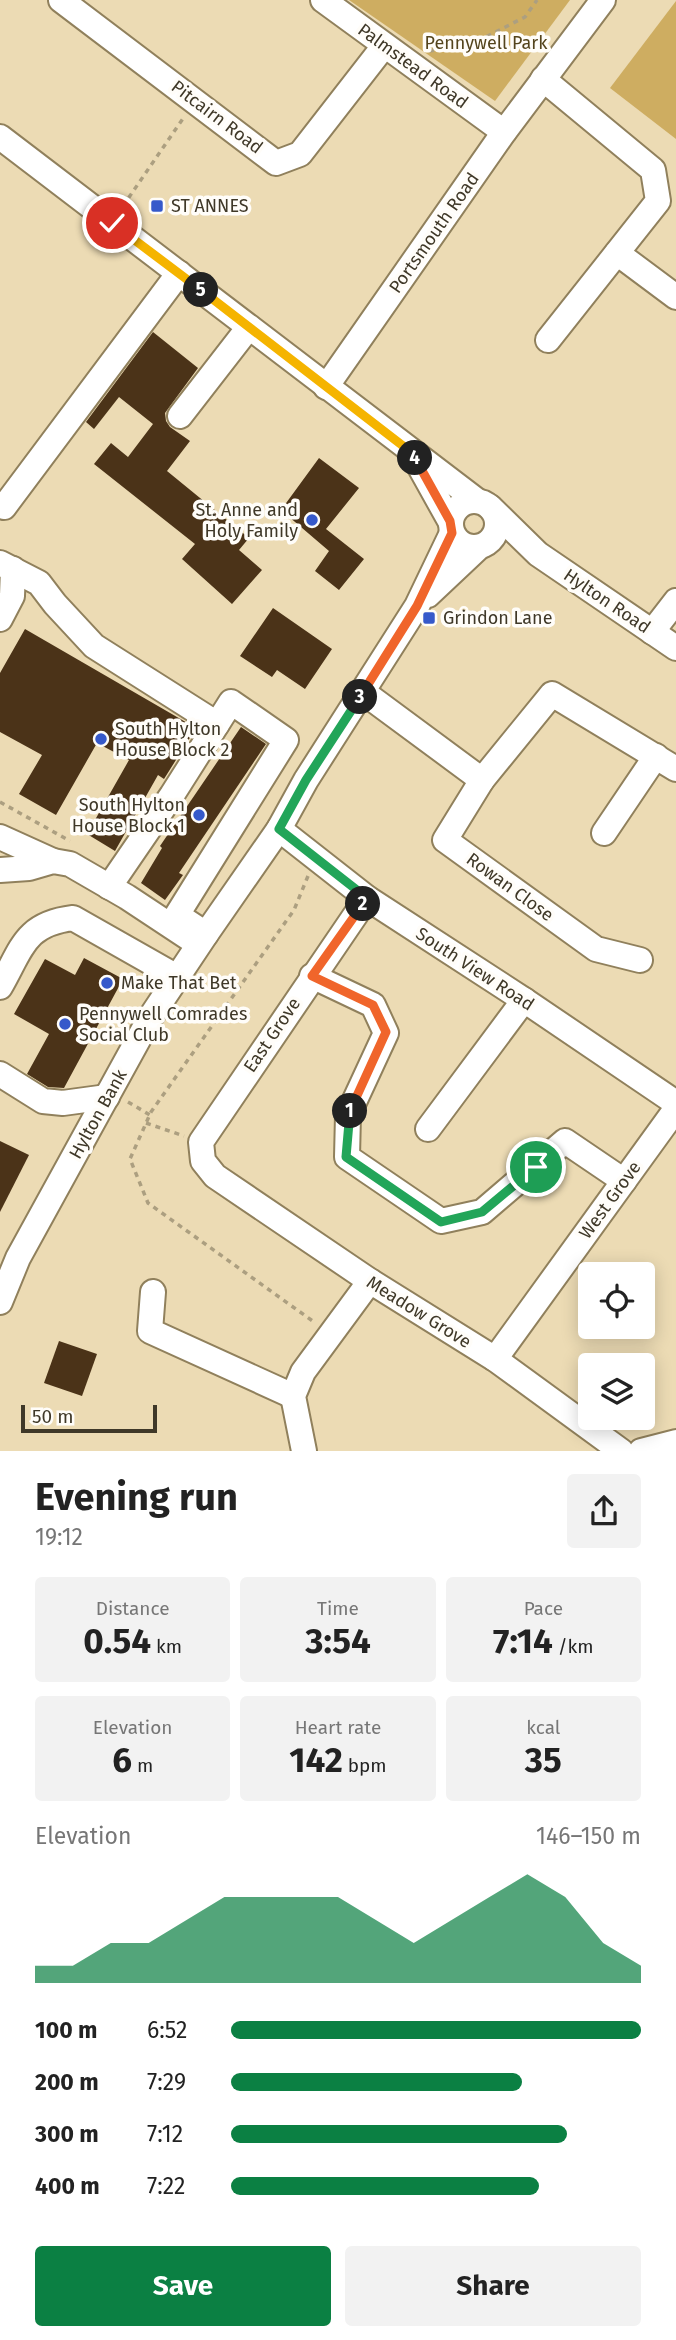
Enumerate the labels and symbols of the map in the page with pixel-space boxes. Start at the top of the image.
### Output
street label: Palmstead Road [354,19,472,113]
park label: Pennywell Park [424,32,548,54]
street label: Pitcairn Road [167,75,267,159]
street label: Portsmouth Road [384,169,484,297]
pin [82,193,142,253]
place label: ST ANNES [171,195,249,217]
marker: ST ANNES [149,198,165,214]
pin: 5 [184,272,218,308]
pin: 4 [398,440,432,476]
place label: St. Anne and Holy Family [195,499,298,542]
marker: St. Anne and Holy Family [304,512,320,528]
street label: Hylton Road [559,564,655,638]
place label: Grindon Lane [443,607,552,629]
marker: Grindon Lane [421,610,437,626]
pin: 3 [342,680,378,714]
place label: South Hylton House Block 2 [115,718,229,761]
marker: South Hylton House Block 2 [93,731,109,747]
place label: South Hylton House Block 1 [72,794,185,837]
marker: South Hylton House Block 1 [191,807,207,823]
street label: Rowan Close [462,848,558,926]
pin: 2 [346,886,380,922]
street label: South View Road [412,923,538,1015]
place label: Make That Bet [121,972,237,994]
marker: Make That Bet [99,975,115,991]
street label: East Grove [239,993,305,1077]
place label: Pennywell Comrades Social Club [79,1003,247,1046]
marker: Pennywell Comrades Social Club [57,1016,73,1032]
street label: Hylton Bank [64,1065,132,1163]
pin: 1 [332,1094,368,1128]
pin [506,1137,566,1197]
street label: West Grove [574,1157,646,1243]
street label: Meadow Grove [363,1271,475,1353]
scale bar [21,1402,158,1434]

